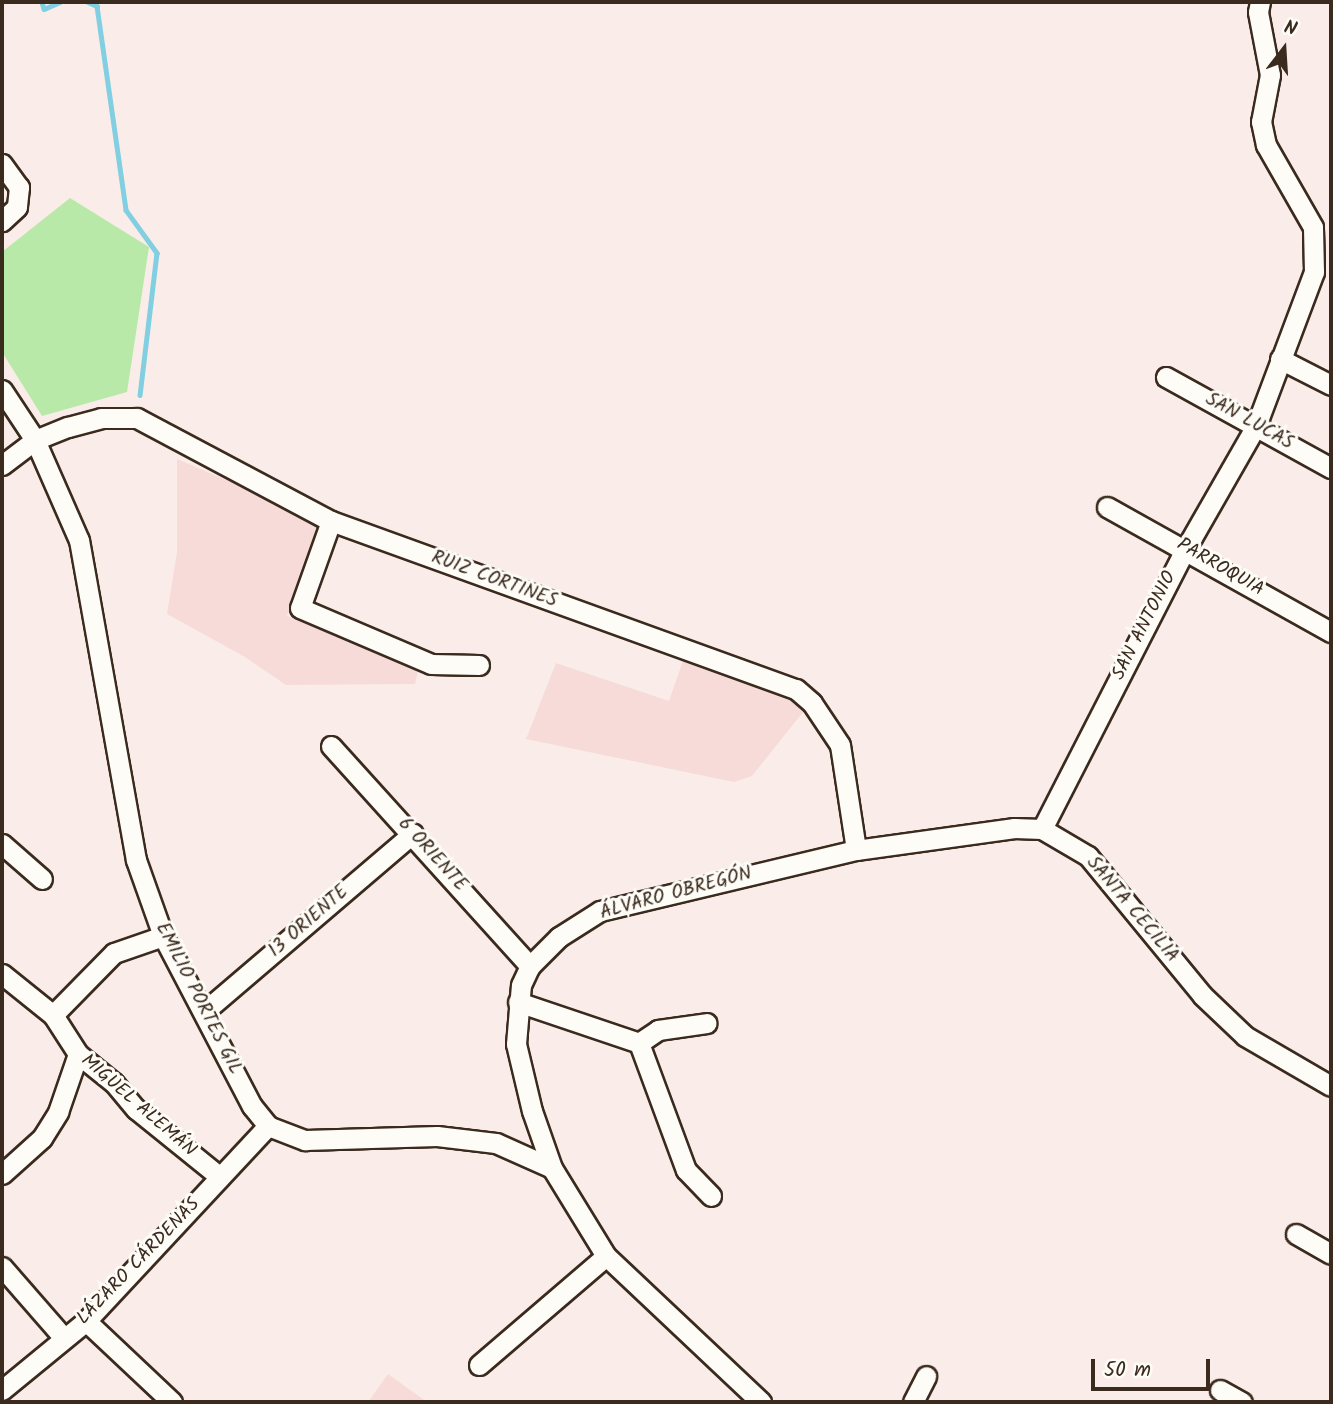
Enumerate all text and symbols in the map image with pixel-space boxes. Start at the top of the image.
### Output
text: N [1280,13,1300,45]
north arrow [1249,14,1319,84]
street label: SAN LUCAS [1201,389,1297,455]
street label: PARROQUIA [1172,534,1268,602]
street label: RUIZ CORTINES [428,547,560,613]
street label: SAN ANTONIO [1108,568,1182,684]
street label: 6 ORIENTE [393,813,471,897]
street label: SANTA CECILIA [1081,852,1183,968]
street label: ÁLVARO OBREGÓN [598,863,754,925]
street label: 13 ORIENTE [264,881,354,963]
street label: EMILIO PORTES GIL [150,919,246,1079]
street label: MIGUEL ALEMÁN [76,1050,200,1162]
street label: LÁZARO CÁRDENAS [73,1194,205,1330]
scale bar [1095,1344,1214,1388]
text: 50 m [1104,1354,1151,1387]

